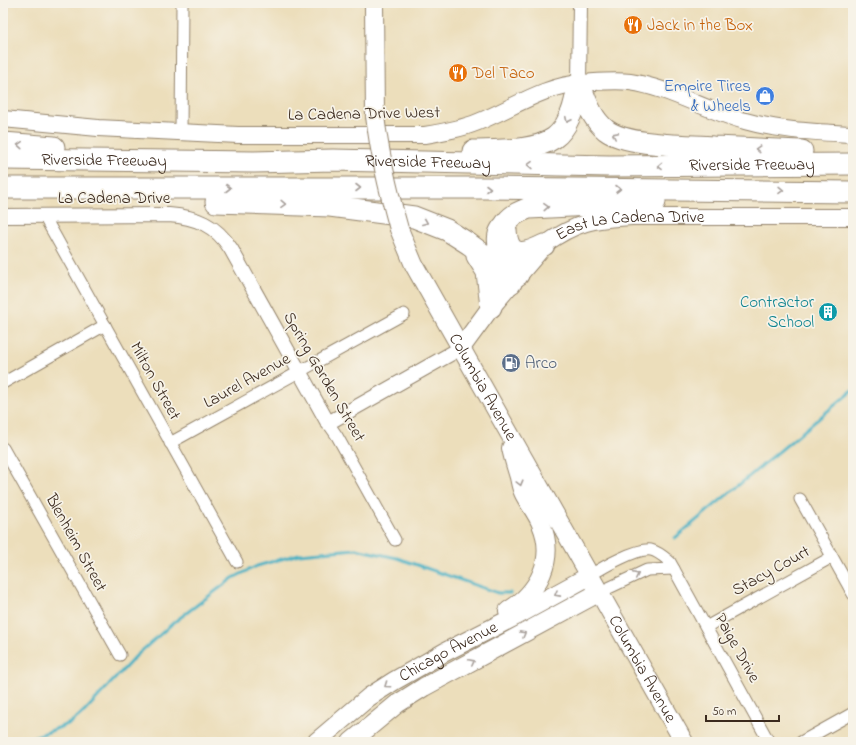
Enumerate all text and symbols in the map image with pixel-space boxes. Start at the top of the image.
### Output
place label: Jack in the Box [647,13,753,38]
restaurant icon: Jack in the Box [622,14,644,36]
place label: Del Taco [471,61,535,86]
restaurant icon: Del Taco [447,62,469,84]
place label: Empire Tires & Wheels [664,74,751,119]
shop icon: Empire Tires & Wheels [754,85,776,107]
street label: La Cadena Drive West [288,100,441,128]
one-way arrow [565,116,573,123]
one-way arrow [612,132,620,140]
one-way arrow [17,140,23,149]
one-way arrow [755,145,761,153]
street label: Riverside Freeway [41,147,167,174]
street label: Riverside Freeway [365,148,491,177]
street label: Riverside Freeway [689,152,815,178]
one-way arrow [527,160,533,169]
one-way arrow [657,162,663,170]
one-way arrow [225,184,231,192]
one-way arrow [355,184,361,192]
one-way arrow [485,184,491,192]
one-way arrow [615,185,621,193]
street label: La Cadena Drive [58,186,171,211]
one-way arrow [778,186,784,195]
one-way arrow [280,200,286,208]
one-way arrow [543,203,549,212]
street label: East La Cadena Drive [551,205,705,247]
one-way arrow [422,217,429,225]
place label: Contractor School [740,290,815,335]
building icon: Contractor School [817,301,839,323]
street label: Spring Garden Street [275,307,372,448]
street label: Columbia Avenue [443,329,524,445]
street label: Milton Street [123,337,187,425]
street label: Laurel Avenue [199,347,295,415]
place label: Arco [525,351,557,376]
fuel station icon: Arco [500,352,522,374]
one-way arrow [515,479,524,486]
street label: Blenheim Street [38,489,113,597]
street label: Stacy Court [727,539,815,604]
one-way arrow [631,572,639,580]
one-way arrow [553,589,561,596]
street label: Paige Drive [706,609,767,689]
street label: Columbia Avenue [602,611,683,727]
street label: Chicago Avenue [394,615,502,688]
one-way arrow [519,632,526,639]
one-way arrow [467,659,475,667]
one-way arrow [384,680,391,688]
scale bar [706,697,779,723]
text: 50 m [712,703,736,721]

